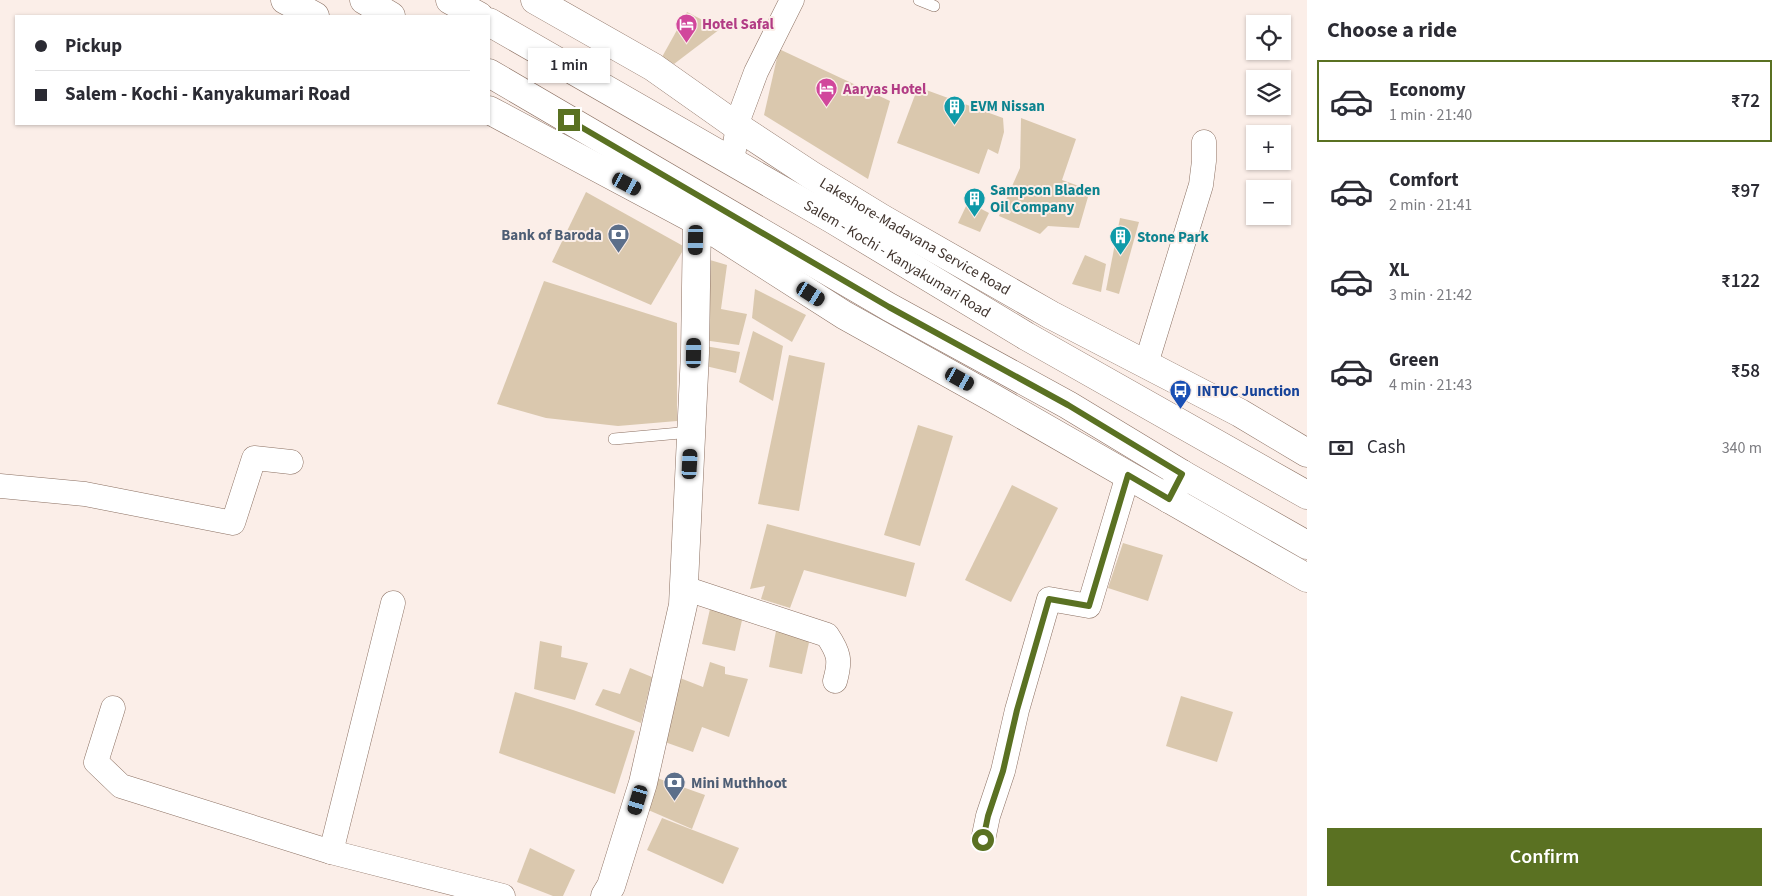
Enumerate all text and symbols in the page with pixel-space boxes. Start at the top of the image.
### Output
hotel icon: Hotel Safal [674,12,698,43]
place label: Hotel Safal [702,14,775,35]
text: Choose a ride [1327,14,1457,46]
map controls [1246,15,1291,225]
button: locate [1246,15,1291,60]
text: Pickup [65,33,122,60]
callout: 1 min [528,48,610,82]
text: 1 min [550,54,588,76]
button: layers [1246,70,1291,115]
hotel icon: Aaryas Hotel [815,77,839,108]
text: Economy [1389,77,1466,104]
place label: Aaryas Hotel [842,79,927,100]
icon: car [1329,79,1374,124]
text: Salem - Kochi - Kanyakumari Road [65,81,350,108]
text: ₹72 [1731,88,1760,115]
building icon: EVM Nissan [942,94,966,125]
place label: EVM Nissan [970,96,1045,117]
text: 1 min · 21:40 [1389,104,1472,126]
route end [558,109,580,131]
button: + [1246,125,1291,170]
text: Comfort [1389,167,1459,194]
icon: car [1329,169,1374,214]
car [610,170,643,198]
street label: Lakeshore-Madavana Service Road [815,173,1014,301]
text: ₹97 [1731,178,1760,205]
place label: Sampson Bladen Oil Company [990,180,1100,218]
button: − [1246,180,1291,225]
building icon: Sampson Bladen Oil Company [962,187,986,218]
text: 2 min · 21:41 [1389,194,1472,216]
street label: Salem - Kochi - Kanyakumari Road [800,195,994,323]
bank icon: Bank of Baroda [606,223,630,254]
place label: Bank of Baroda [501,225,602,246]
car [688,225,703,255]
building icon: Stone Park [1109,225,1133,256]
place label: Stone Park [1137,227,1209,248]
text: XL [1389,257,1410,284]
icon: car [1329,259,1374,304]
text: ₹122 [1721,268,1760,295]
car [794,280,827,308]
text: 3 min · 21:42 [1389,284,1472,306]
car [686,338,701,368]
text: Green [1389,347,1439,374]
icon: car [1329,349,1374,394]
text: ₹58 [1731,358,1760,385]
car [943,365,976,393]
text: 4 min · 21:43 [1389,374,1472,396]
bus stop icon: INTUC Junction [1169,379,1193,410]
place label: INTUC Junction [1197,381,1300,402]
icon: cash [1327,434,1355,462]
text: Cash [1367,434,1406,461]
text: 340 m [1722,437,1762,459]
car [681,449,698,479]
bank icon: Mini Muthhoot [663,771,687,802]
place label: Mini Muthhoot [691,773,787,794]
car [626,783,649,817]
button: Confirm [1327,828,1762,886]
route start [972,829,994,851]

